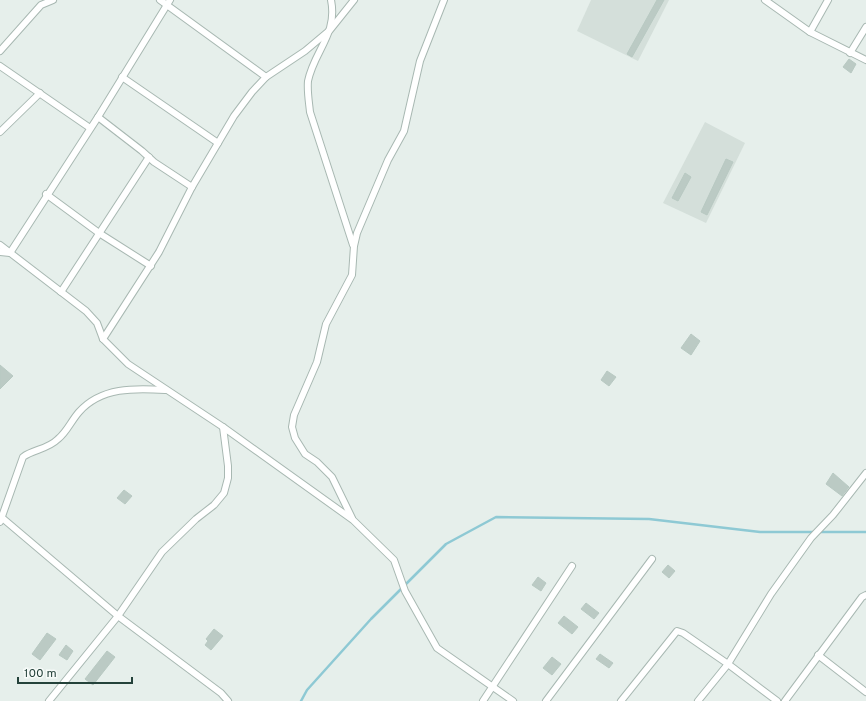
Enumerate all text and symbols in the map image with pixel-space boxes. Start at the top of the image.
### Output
scale bar [18,659,132,685]
text: 100 m [24,666,57,682]

